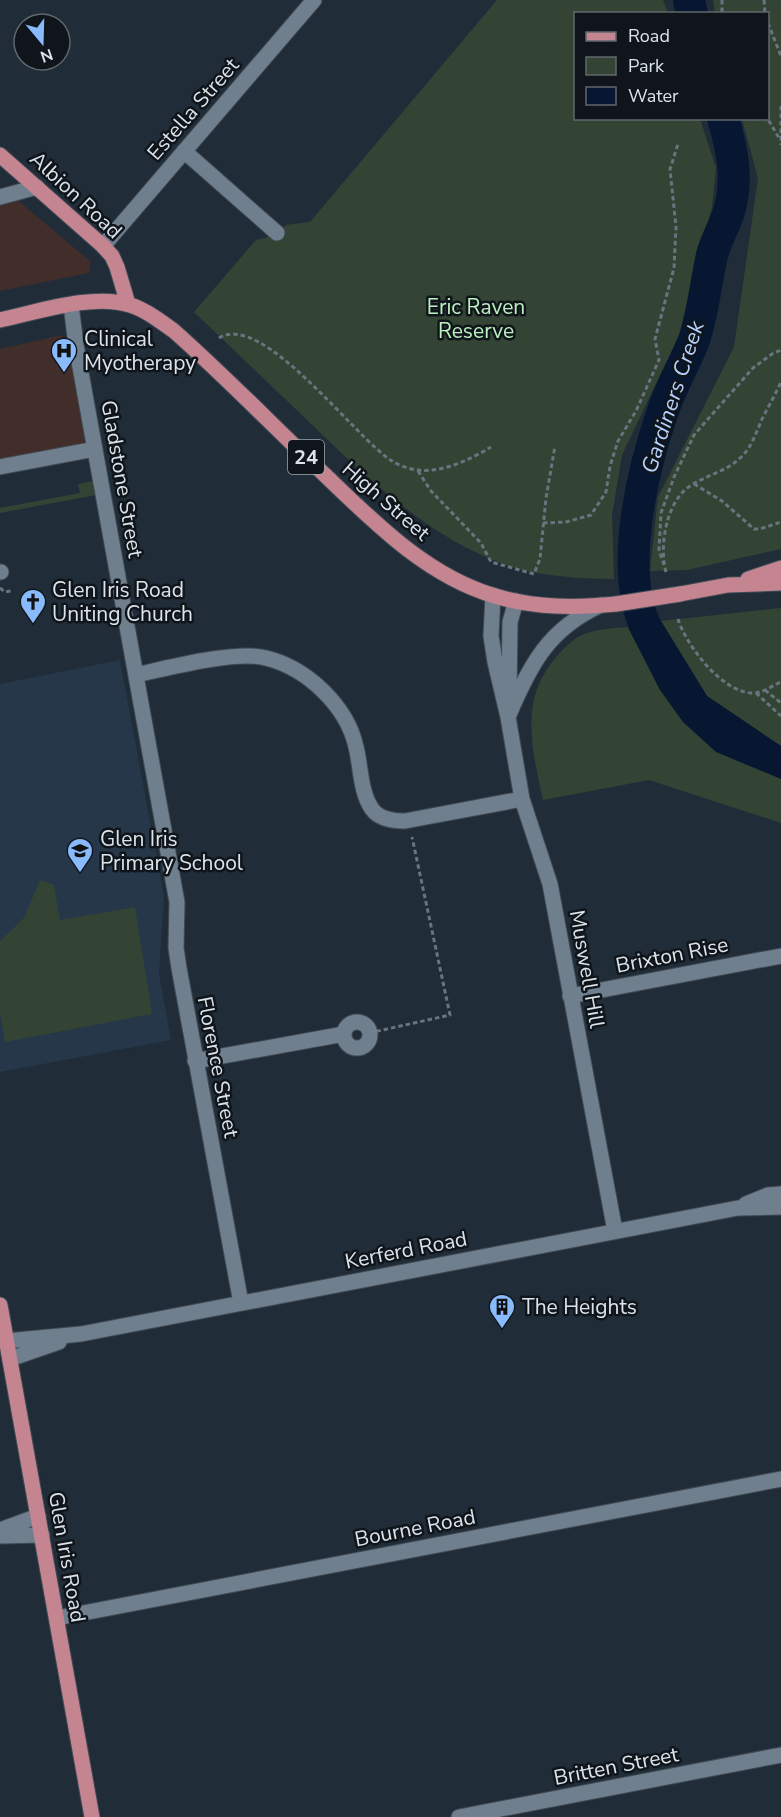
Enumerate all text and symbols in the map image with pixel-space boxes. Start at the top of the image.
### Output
north arrow [12,12,72,72]
legend [574,12,769,120]
text: Road [628,24,670,48]
text: N [37,43,56,68]
street label: Estella Street [141,51,246,166]
text: Park [628,54,665,78]
text: Water [628,84,679,108]
street label: Albion Road [24,145,128,245]
park label: Eric Raven Reserve [427,293,525,345]
water label: Gardiners Creek [634,316,712,477]
place label: Clinical Myotherapy [84,325,196,377]
hospital icon: Clinical Myotherapy [49,336,79,374]
street label: Gladstone Street [94,398,150,561]
road number: 24 [288,440,324,474]
street label: High Street [336,455,436,547]
place label: Glen Iris Road Uniting Church [52,576,193,628]
church icon: Glen Iris Road Uniting Church [18,587,48,625]
place label: Glen Iris Primary School [100,825,244,877]
school or university icon: Glen Iris Primary School [65,836,95,874]
street label: Muswell Hill [563,908,611,1031]
street label: Brixton Rise [613,930,731,980]
street label: Florence Street [191,994,246,1141]
street label: Kerferd Road [343,1224,469,1276]
building icon: The Heights [487,1292,517,1330]
place label: The Heights [522,1293,637,1321]
street label: Glen Iris Road [42,1490,92,1624]
street label: Bourne Road [352,1503,478,1553]
street label: Britten Street [551,1740,681,1792]

